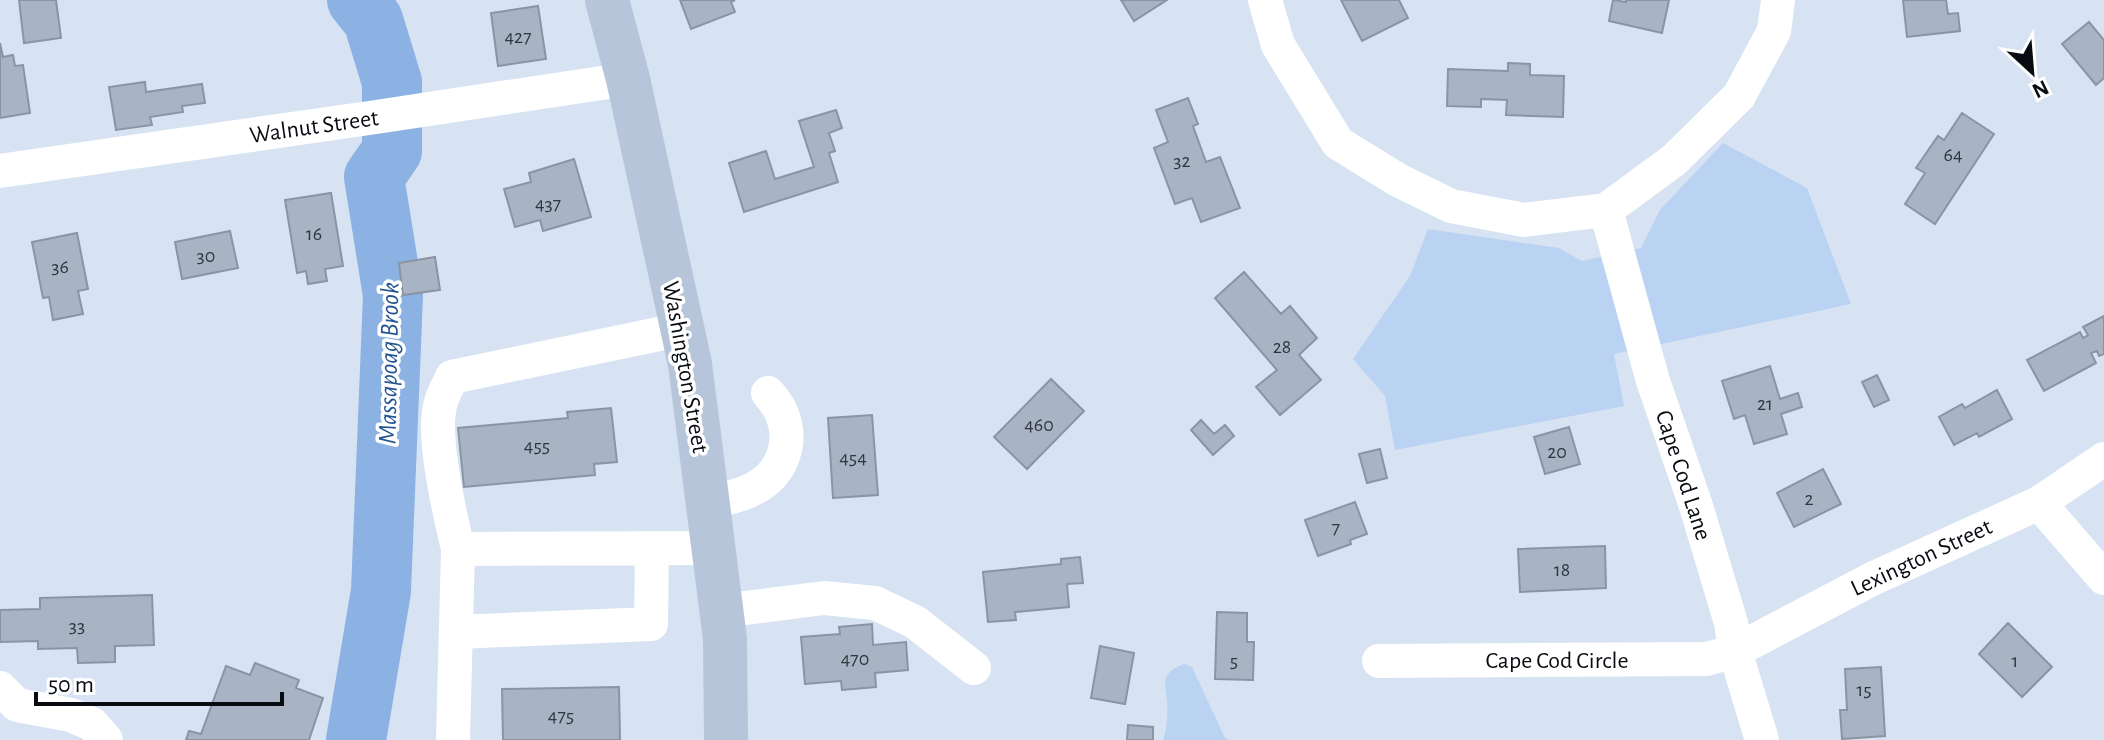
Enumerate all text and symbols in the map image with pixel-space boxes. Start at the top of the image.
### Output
house number: 427 [504,27,532,47]
north arrow [1992,32,2072,112]
text: N [2029,76,2052,102]
street label: Walnut Street [248,106,380,148]
house number: 64 [1943,145,1963,165]
house number: 32 [1173,151,1191,171]
house number: 437 [535,194,561,214]
house number: 16 [306,224,322,244]
house number: 30 [197,246,215,266]
house number: 36 [51,257,69,277]
street label: Washington Street [658,279,712,455]
water label: Massapoag Brook [375,282,403,444]
house number: 28 [1273,337,1291,357]
house number: 21 [1757,394,1773,414]
street label: Cape Cod Lane [1651,407,1715,543]
house number: 460 [1024,415,1054,435]
house number: 455 [524,436,550,456]
house number: 20 [1547,442,1567,462]
house number: 454 [839,448,867,468]
house number: 2 [1804,489,1814,509]
street label: Lexington Street [1847,515,1996,601]
house number: 7 [1332,518,1340,538]
house number: 18 [1554,560,1570,580]
house number: 33 [69,616,85,636]
house number: 470 [841,649,869,669]
street label: Cape Cod Circle [1485,649,1629,673]
house number: 5 [1230,651,1238,671]
house number: 1 [2012,651,2018,671]
scale bar [36,656,282,706]
text: 50 m [48,673,94,697]
house number: 15 [1856,680,1872,700]
house number: 475 [548,706,574,726]

